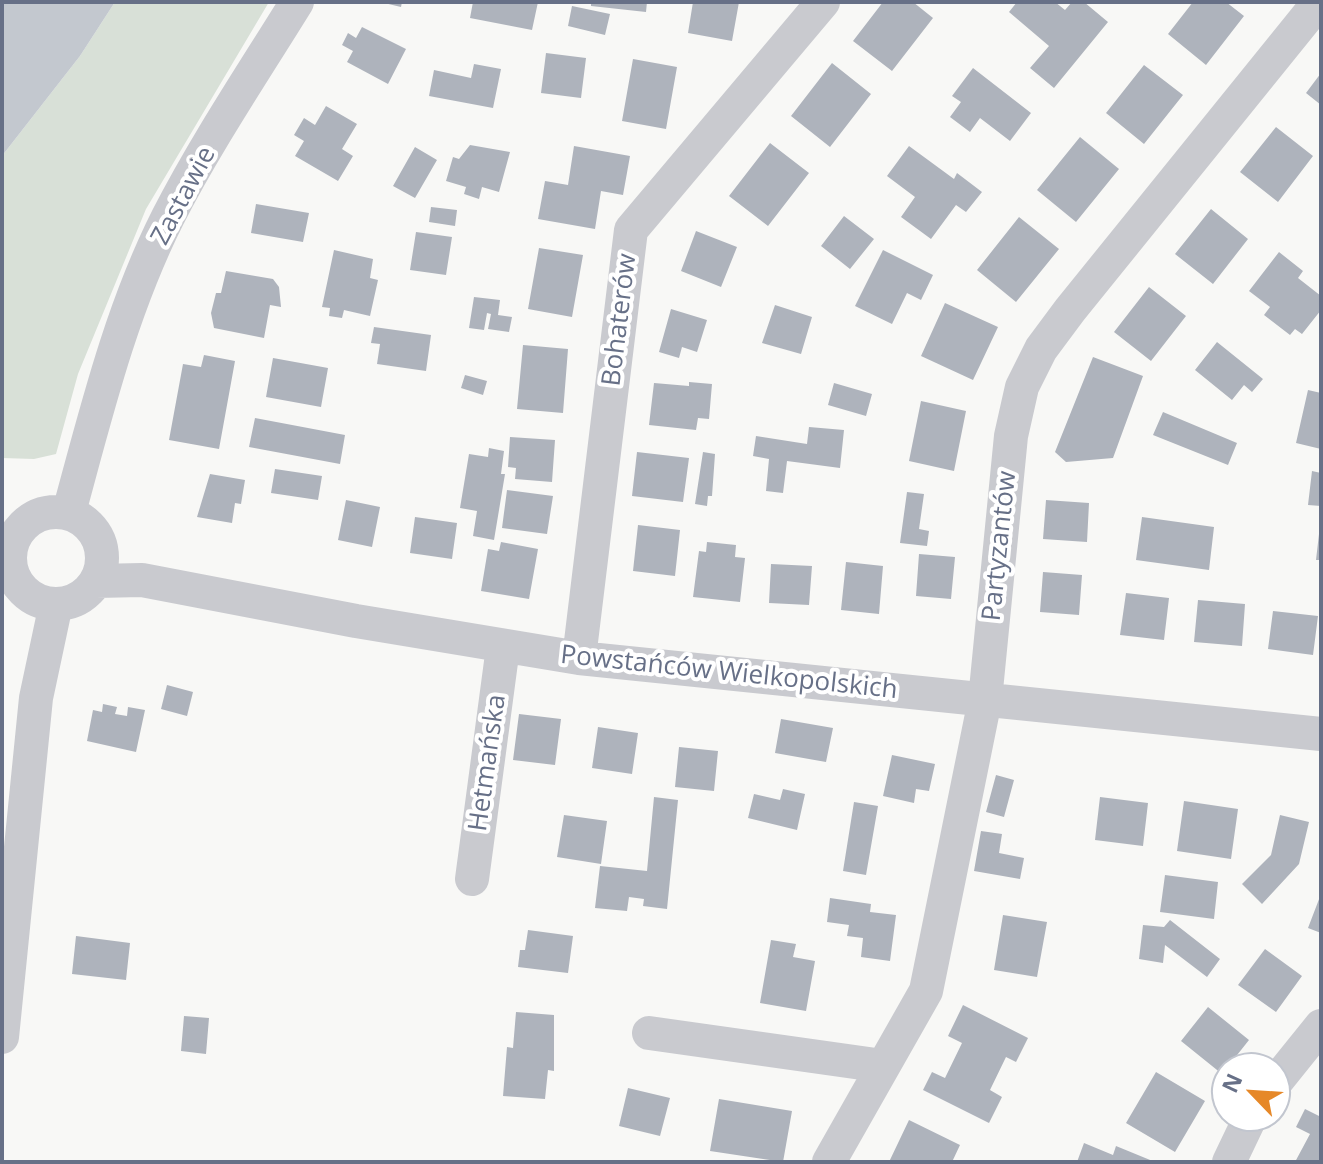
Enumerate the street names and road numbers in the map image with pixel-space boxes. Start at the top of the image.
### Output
street label: Zastawie [145,142,223,250]
street label: Bohaterów [596,252,644,388]
street label: Partyzantów [977,469,1023,623]
street label: Powstańców Wielkopolskich [559,640,899,706]
street label: Hetmańska [463,693,513,833]

